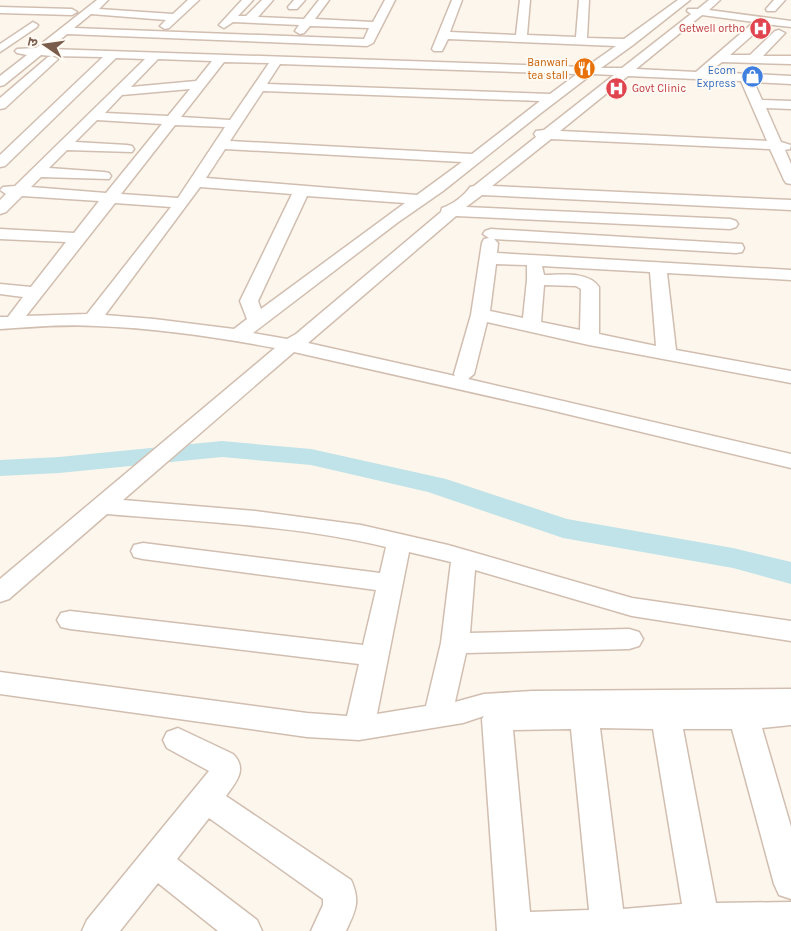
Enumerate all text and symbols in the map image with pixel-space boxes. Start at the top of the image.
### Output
hospital icon: Getwell ortho [749,16,773,40]
north arrow [20,20,70,70]
place label: Getwell ortho [679,22,745,35]
text: उ [24,36,42,48]
place label: Banwari tea stall [527,56,568,82]
restaurant icon: Banwari tea stall [572,56,596,80]
place label: Ecom Express [697,64,736,90]
shop icon: Ecom Express [740,64,764,88]
hospital icon: Govt Clinic [604,76,628,100]
place label: Govt Clinic [632,82,686,95]

